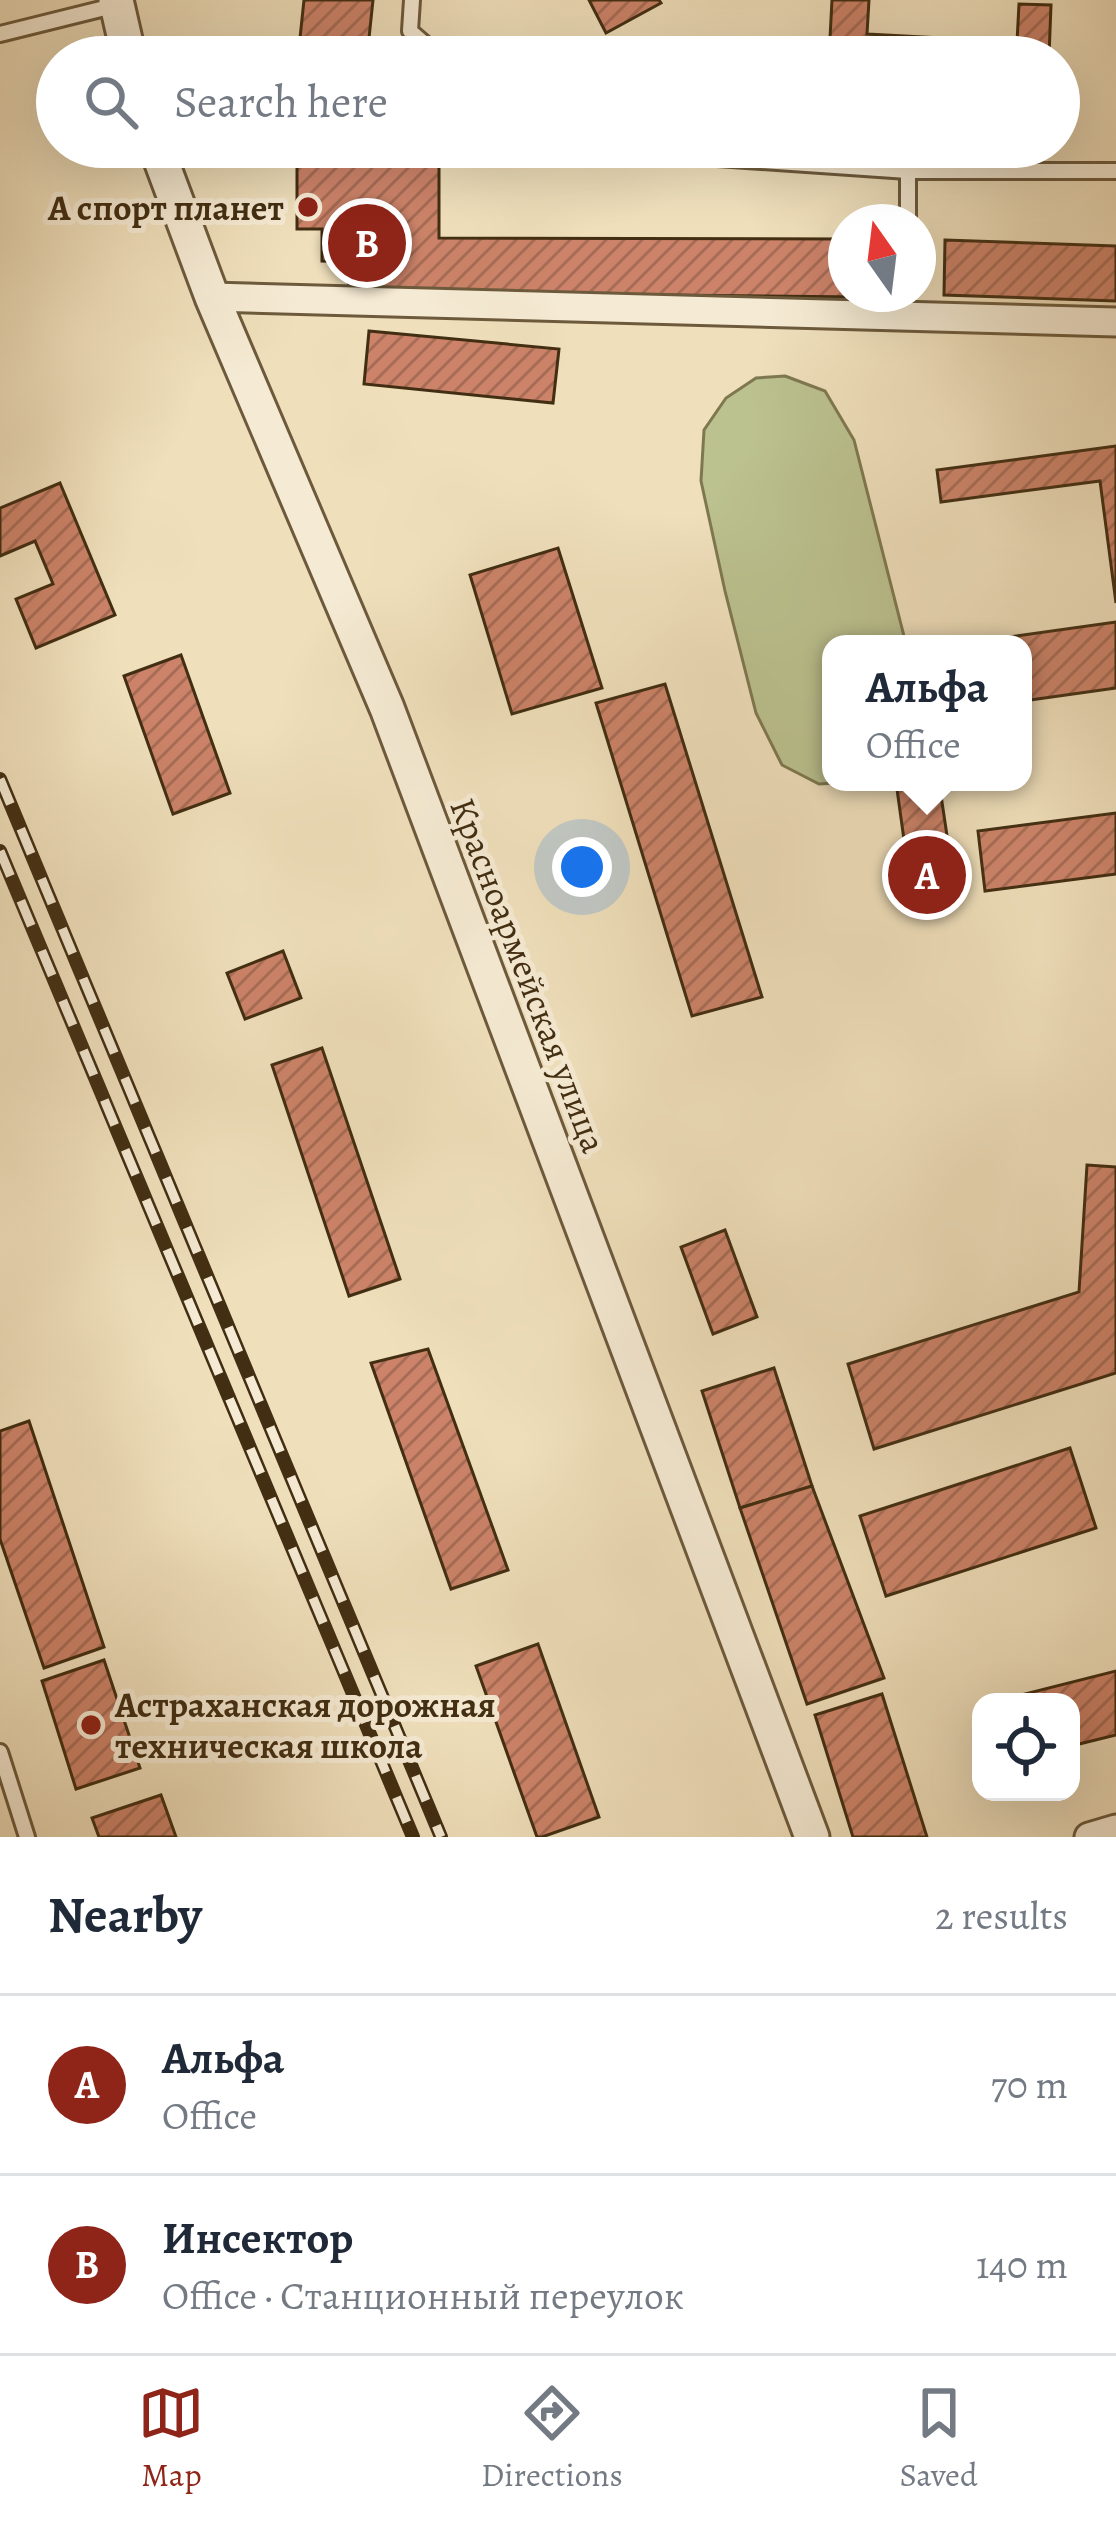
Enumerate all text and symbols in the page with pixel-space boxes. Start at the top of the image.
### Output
search box [36,36,1080,168]
icon: search [78,69,144,135]
text: Search here [174,71,388,133]
place label: А спорт планет [47,183,284,232]
marker: А спорт планет [295,194,321,220]
pin: B [328,198,406,288]
north arrow [828,204,936,312]
popup [822,635,1032,791]
text: Альфа [866,656,988,718]
text: Office [866,718,961,771]
street label: Красноармейская улица [438,791,619,1160]
pin: A [888,830,966,920]
your location [552,837,612,897]
place label: Астраханская дорожная техническая школа [114,1680,496,1770]
map controls [972,1693,1080,1801]
button: locate [972,1693,1080,1801]
marker: Астраханская дорожная техническая школа [78,1712,104,1738]
text: Nearby [48,1880,202,1950]
text: 2 results [935,1889,1068,1942]
text: Альфа [162,2027,284,2089]
text: A [75,2058,99,2111]
text: 70 m [991,2058,1068,2111]
text: Office [162,2089,257,2142]
text: Инсектор [162,2207,353,2269]
text: B [75,2238,99,2291]
text: 140 m [976,2238,1068,2291]
text: Office · Станционный переулок [162,2269,684,2322]
tab: Map [138,2380,204,2497]
tab: Directions [481,2380,623,2497]
tab: Saved [899,2380,978,2497]

